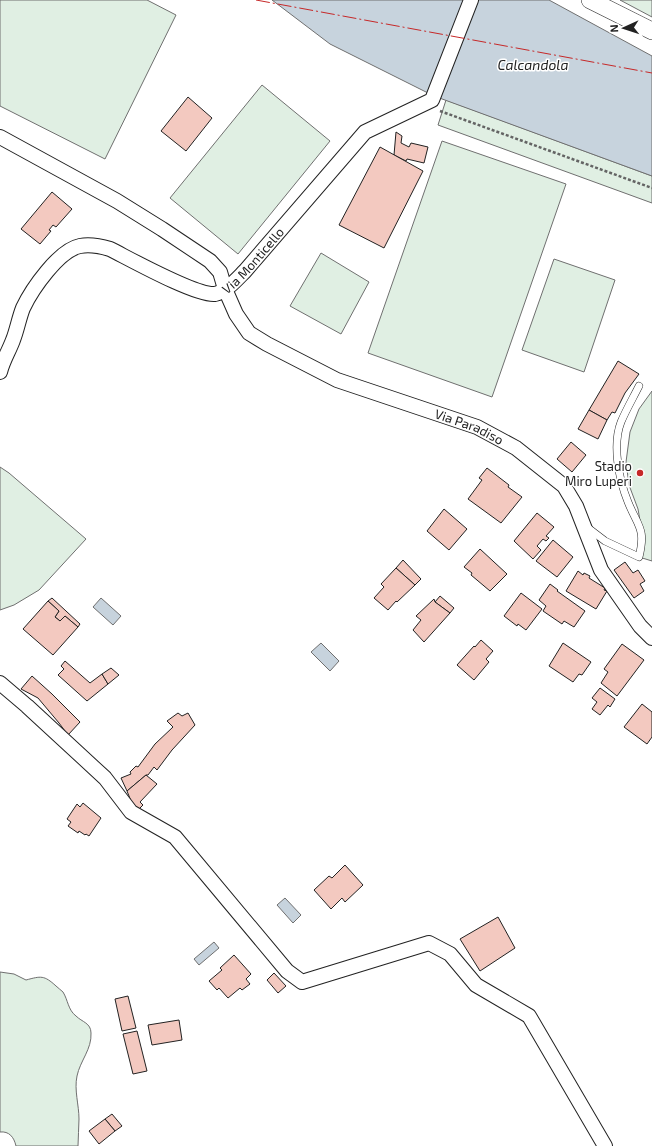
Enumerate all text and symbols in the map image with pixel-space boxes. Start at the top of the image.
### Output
north arrow [604,8,644,48]
text: N [607,24,620,33]
water label: Calcandola [498,56,568,73]
street label: Via Monticello [219,224,287,297]
street label: Via Paradiso [433,405,506,448]
place label: Stadio Miro Luperi [565,458,632,489]
marker: Stadio Miro Luperi [635,468,645,478]

